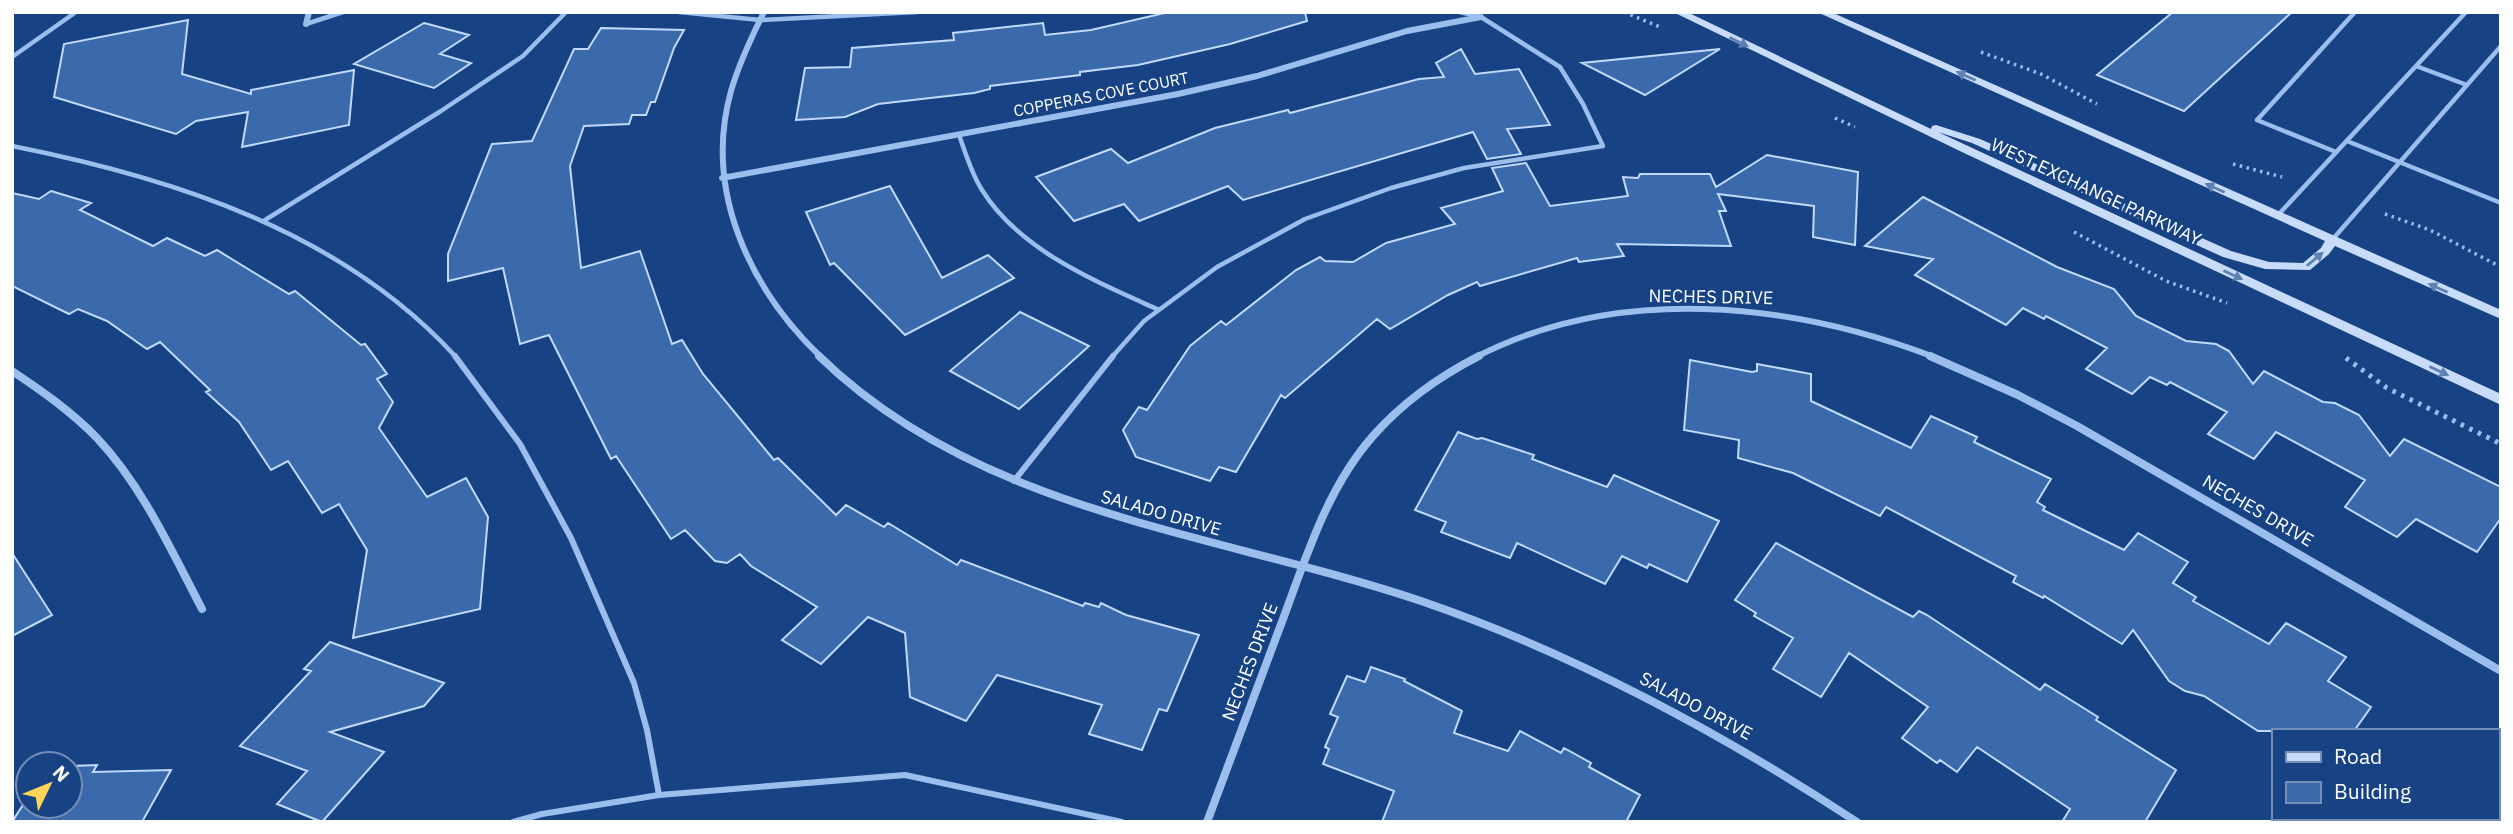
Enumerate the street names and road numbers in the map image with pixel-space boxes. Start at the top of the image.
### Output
street label: COPPERAS COVE COURT [1012,67,1190,121]
street label: WEST EXCHANGE PARKWAY [1987,133,2205,251]
street label: NECHES DRIVE [1649,284,1773,309]
street label: NECHES DRIVE [2199,469,2318,552]
street label: SALADO DRIVE [1098,484,1224,541]
street label: NECHES DRIVE [1216,600,1283,724]
street label: SALADO DRIVE [1636,666,1756,745]

